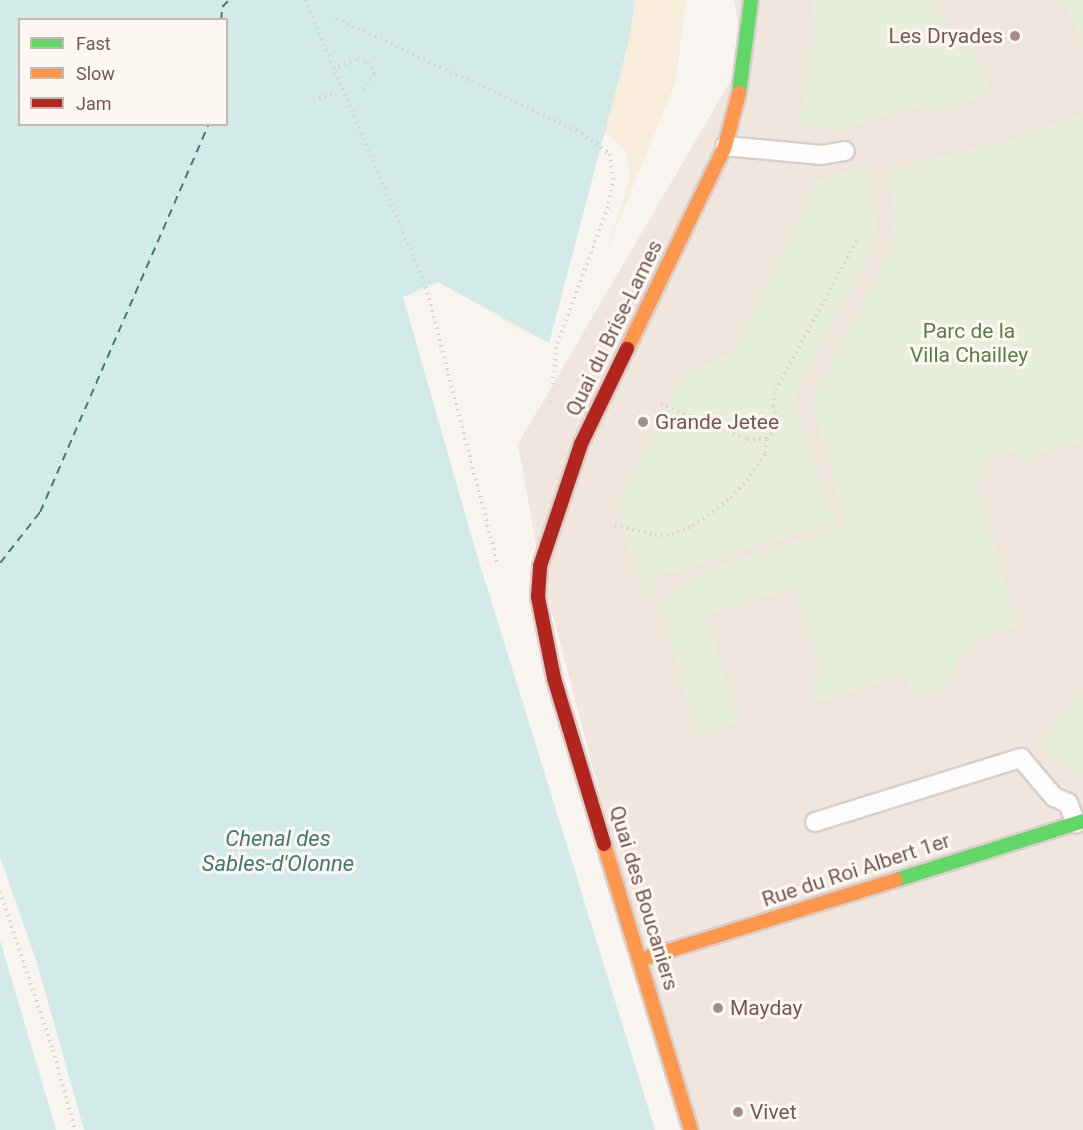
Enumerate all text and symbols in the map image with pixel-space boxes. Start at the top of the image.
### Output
legend [18,18,228,126]
place label: Les Dryades [888,23,1003,49]
marker: Les Dryades [1008,29,1022,43]
text: Fast [76,33,111,54]
text: Slow [76,63,115,84]
text: Jam [76,93,112,114]
street label: Quai du Brise-Lames [560,236,668,420]
park label: Parc de la Villa Chailley [910,318,1028,368]
place label: Grande Jetee [655,409,779,435]
marker: Grande Jetee [636,415,650,429]
street label: Quai des Boucaniers [604,803,684,993]
water label: Chenal des Sables-d'Olonne [202,825,354,876]
street label: Rue du Roi Albert 1er [759,828,953,912]
place label: Mayday [730,995,802,1021]
marker: Mayday [711,1001,725,1015]
place label: Vivet [750,1099,797,1125]
marker: Vivet [731,1105,745,1119]

